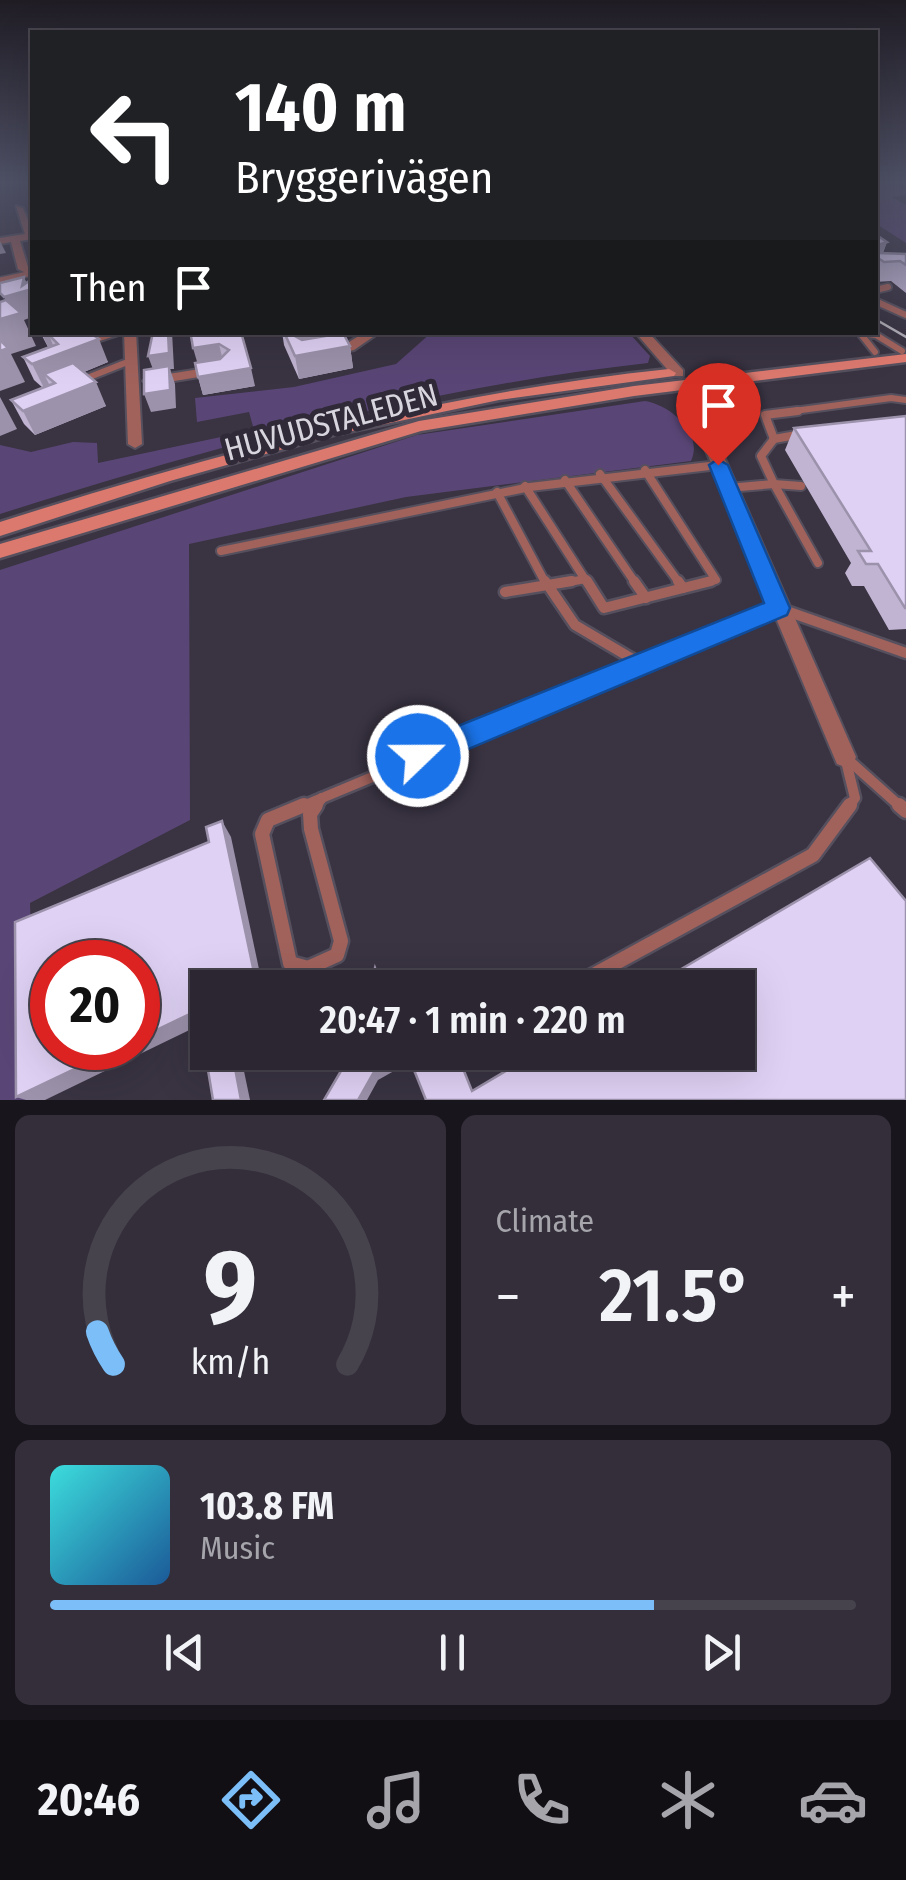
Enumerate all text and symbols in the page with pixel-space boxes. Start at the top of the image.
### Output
text: 140 m [235,66,407,150]
icon: left [70,70,200,200]
text: Bryggerivägen [235,151,494,205]
icon: arrive [166,260,221,315]
text: Then [70,265,146,311]
pin [676,363,761,466]
street label: HUVUDSTALEDEN [220,375,442,469]
icon: arrive [691,378,746,433]
position arrow [366,704,470,808]
speed limit sign: 20 [30,940,160,1070]
text: 20:47 · 1 min · 220 m [319,997,626,1043]
text: Climate [496,1202,594,1240]
text: 9 [203,1225,257,1350]
text: 21.5° [599,1251,752,1341]
text: − [496,1264,520,1330]
text: + [831,1264,856,1330]
text: km/h [190,1341,270,1383]
text: 103.8 FM [200,1483,334,1529]
text: Music [200,1529,275,1567]
icon: previous [157,1625,212,1680]
icon: pause [425,1625,480,1680]
icon: next [694,1625,749,1680]
icon: directions [216,1765,286,1835]
icon: music [361,1765,431,1835]
icon: phone [507,1765,577,1835]
icon: climate [653,1765,723,1835]
icon: car [798,1765,868,1835]
text: 20:46 [38,1773,140,1827]

